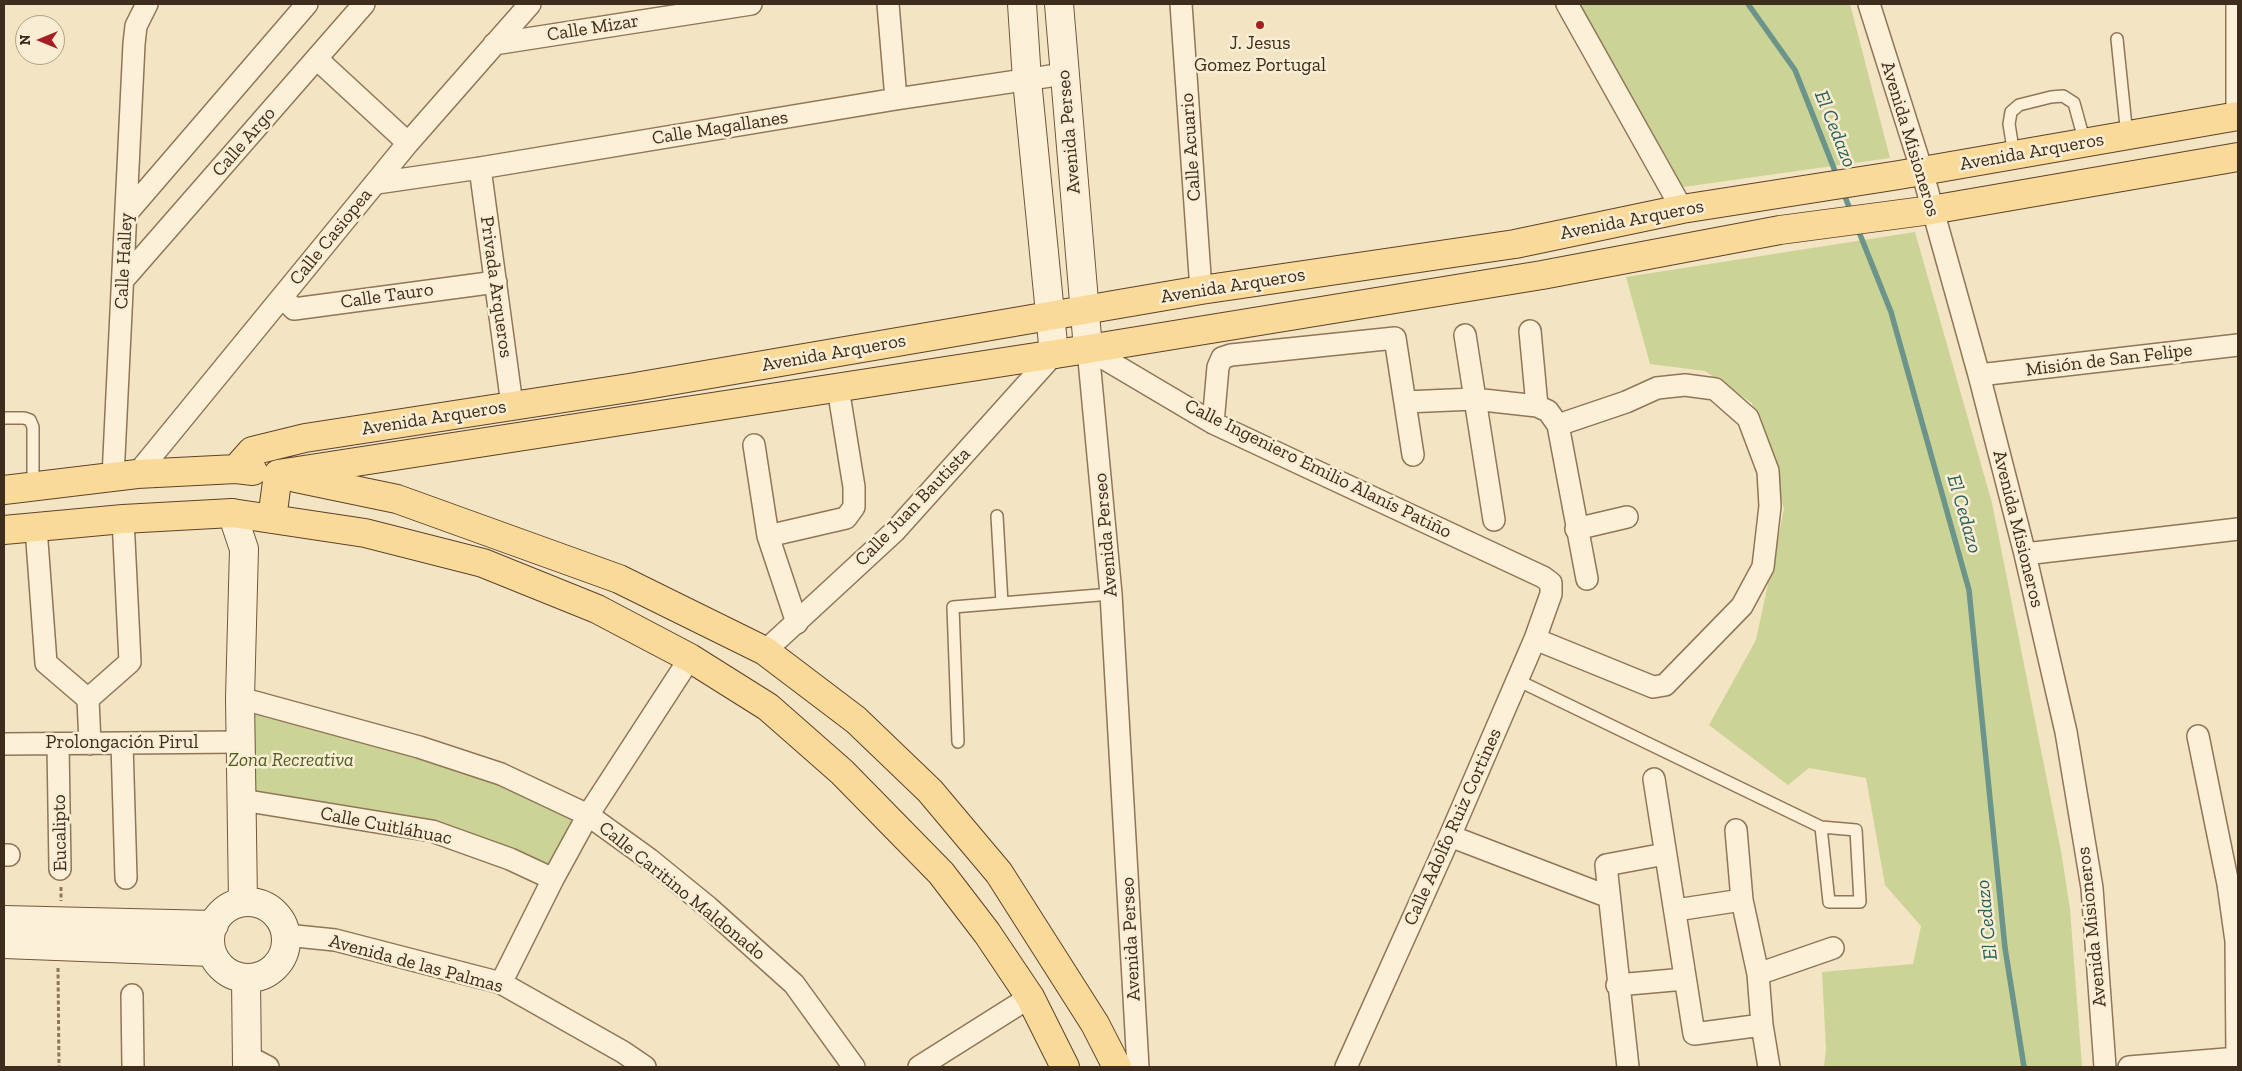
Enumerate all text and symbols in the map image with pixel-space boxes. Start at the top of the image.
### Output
street label: Calle Mizar [545,9,641,47]
north arrow [15,15,65,65]
marker: J. Jesus Gomez Portugal [1254,19,1266,31]
place label: J. Jesus Gomez Portugal [1194,33,1326,77]
text: N [17,35,34,45]
street label: Avenida Misioneros [1876,59,1944,219]
street label: Avenida Perseo [1052,69,1086,195]
water label: El Cedazo [1809,87,1861,171]
street label: Calle Acuario [1176,92,1206,202]
street label: Calle Argo [207,102,281,182]
street label: Calle Magallanes [650,106,790,150]
street label: Avenida Arqueros [1958,128,2106,176]
street label: Calle Casiopea [285,184,377,290]
street label: Avenida Arqueros [1558,195,1706,245]
street label: Calle Halley [110,212,138,310]
street label: Privada Arqueros [475,215,517,359]
street label: Avenida Arqueros [1159,263,1307,309]
street label: Calle Tauro [339,278,435,314]
street label: Avenida Arqueros [760,329,908,377]
street label: Misión de San Felipe [2024,338,2194,382]
street label: Calle Ingeniero Emilio Alanís Patiño [1181,394,1455,544]
street label: Avenida Arqueros [360,395,508,441]
street label: Calle Juan Bautista [850,443,976,571]
street label: Avenida Misioneros [1987,448,2049,610]
street label: Avenida Perseo [1089,472,1123,598]
water label: El Cedazo [1941,472,1987,556]
street label: Calle Adolfo Ruiz Cortines [1399,725,1507,929]
street label: Prolongación Pirul [46,732,198,754]
park label: Zona Recreativa [228,750,354,772]
street label: Eucalipto [48,794,72,872]
street label: Calle Cuitláhuac [318,802,454,850]
street label: Calle Caritino Maldonado [594,817,770,965]
street label: Avenida Misioneros [2072,846,2112,1008]
street label: Avenida Perseo [1116,876,1146,1002]
water label: El Cedazo [1971,879,2003,961]
street label: Avenida de las Palmas [326,930,506,998]

